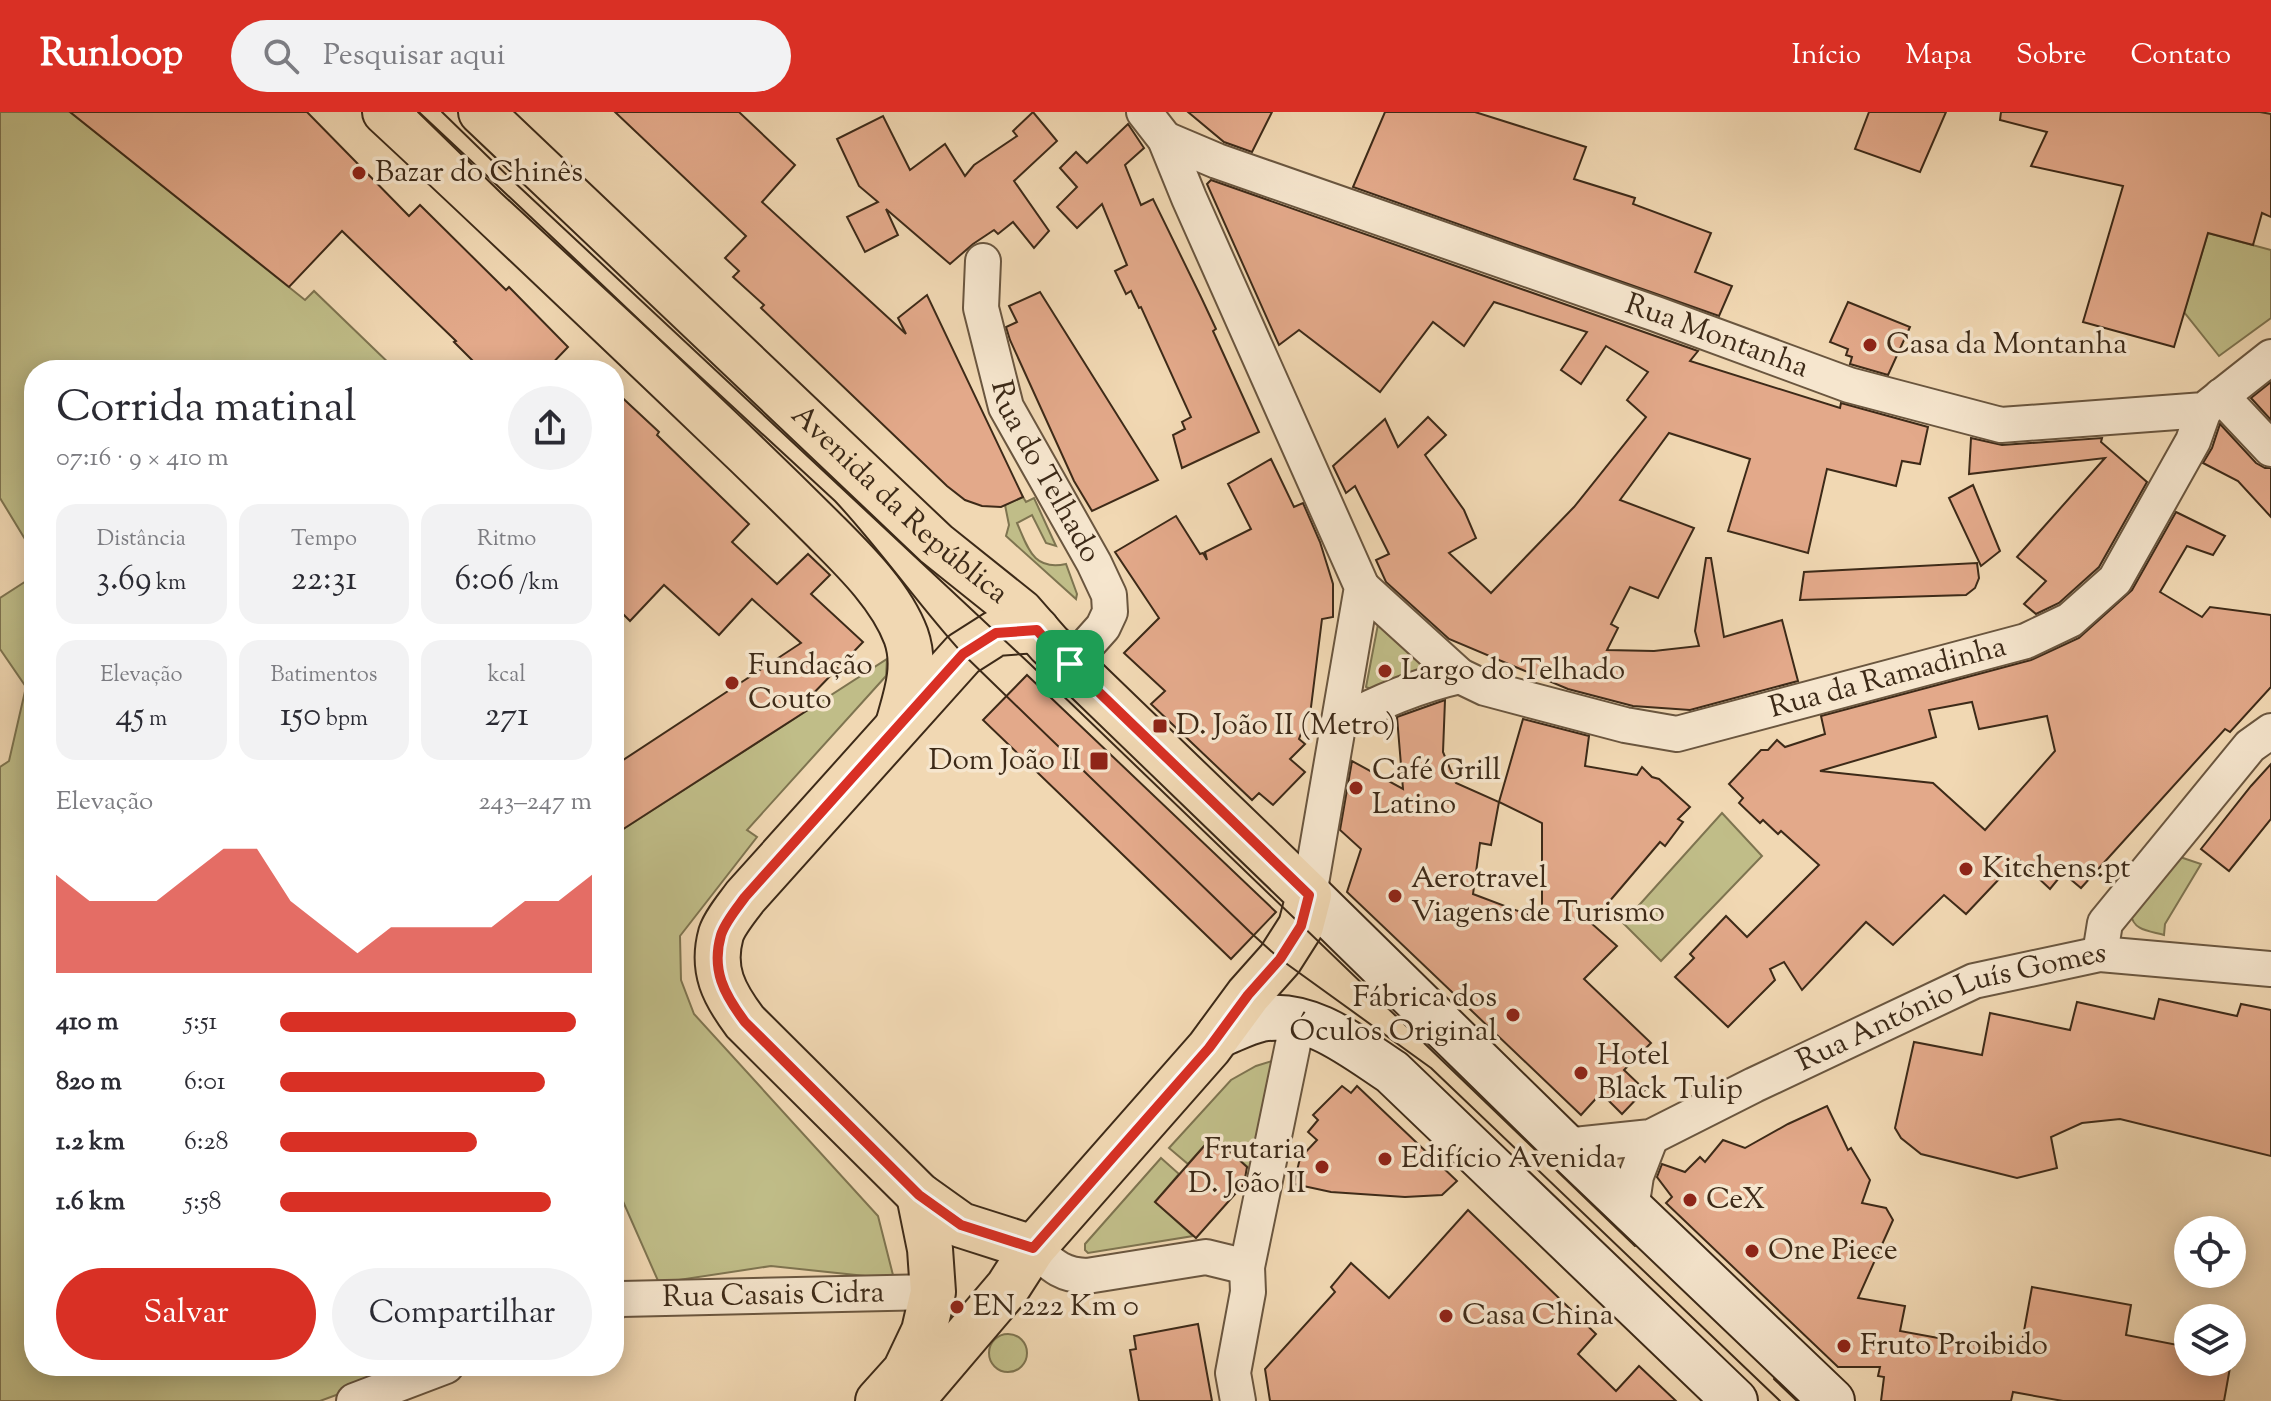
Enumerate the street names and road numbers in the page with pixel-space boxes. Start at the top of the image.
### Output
street label: Rua Montanha [1619,283,1815,390]
street label: Rua do Telhado [979,376,1111,571]
street label: Avenida da República [781,395,1017,615]
street label: Rua da Ramadinha [1765,626,2011,730]
street label: Rua António Luís Gomes [1790,932,2108,1083]
street label: Rua Casais Cidra [662,1272,885,1320]

